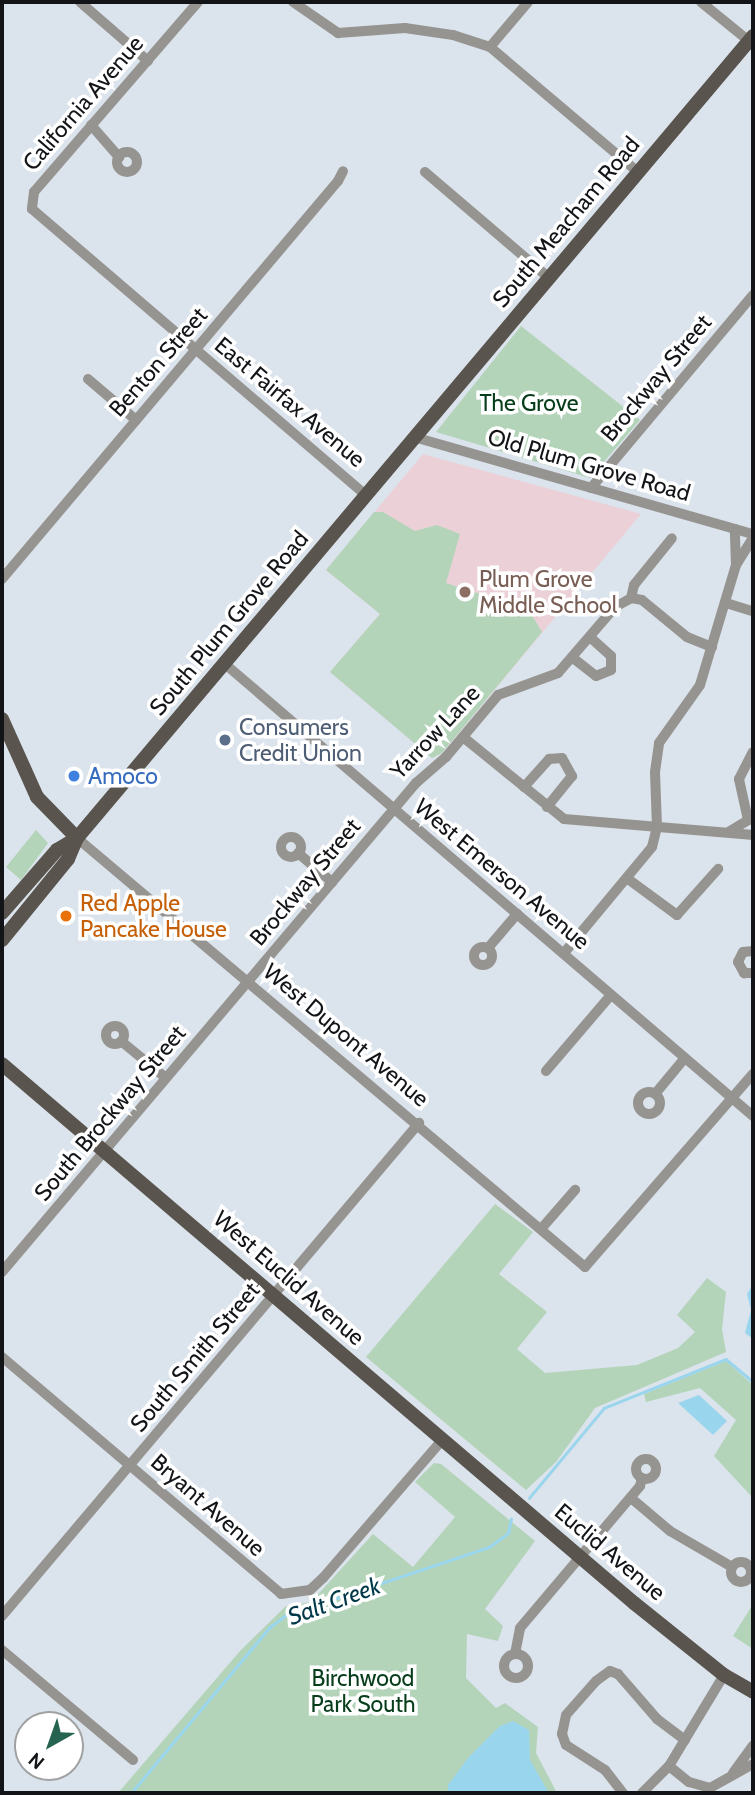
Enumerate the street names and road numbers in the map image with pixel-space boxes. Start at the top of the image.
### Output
street label: California Avenue [17,30,149,176]
street label: South Meacham Road [487,131,645,313]
street label: Benton Street [103,302,213,422]
street label: Brockway Street [595,309,717,447]
street label: East Fairfax Avenue [209,331,371,473]
street label: Old Plum Grove Road [485,423,693,507]
street label: South Plum Grove Road [144,525,314,721]
street label: Yarrow Lane [385,679,485,785]
street label: West Emerson Avenue [409,793,595,955]
street label: Brockway Street [244,813,366,951]
street label: West Dupont Avenue [258,958,434,1112]
street label: South Brockway Street [29,1020,191,1206]
street label: West Euclid Avenue [208,1205,370,1351]
street label: South Smith Street [125,1277,265,1437]
street label: Bryant Avenue [145,1448,271,1562]
street label: Euclid Avenue [549,1498,671,1606]

